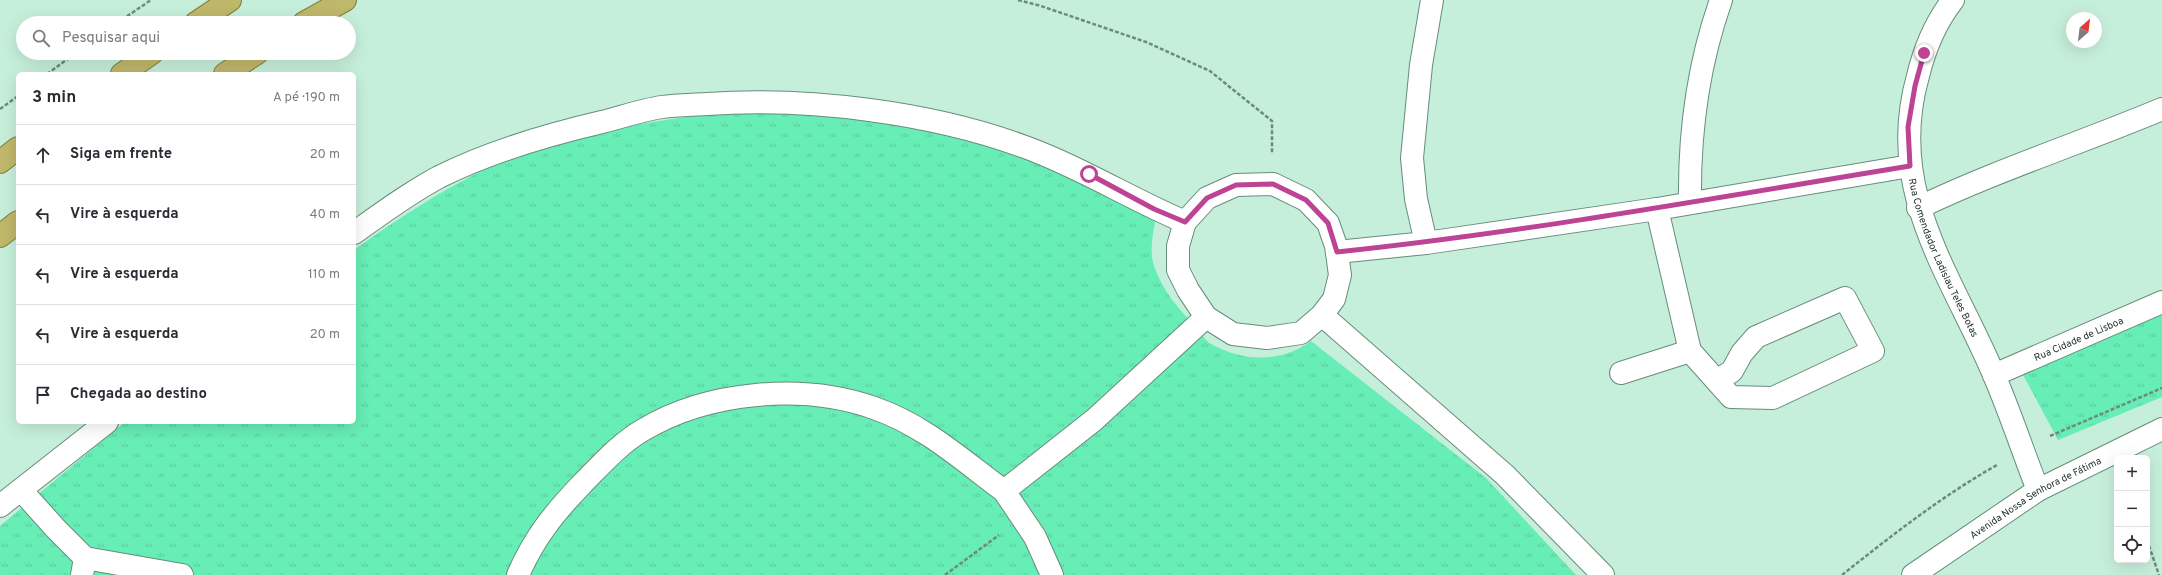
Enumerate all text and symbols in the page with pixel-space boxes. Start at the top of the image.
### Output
north arrow [2066,12,2102,48]
search box [16,16,356,60]
icon: search [30,27,52,49]
text: Pesquisar aqui [62,29,160,48]
route end [1915,44,1933,62]
text: 3 min [32,87,76,109]
text: A pé · 190 m [273,90,340,106]
icon: ahead [32,144,54,166]
text: Siga em frente [70,145,172,164]
text: 20 m [310,147,340,163]
route start [1080,165,1098,183]
street label: Rua Comendador Ladislau Teles Botas [1905,177,1981,340]
icon: left [32,204,54,226]
text: Vire à esquerda [70,205,179,224]
text: 40 m [310,207,340,223]
icon: left [32,264,54,286]
text: Vire à esquerda [70,265,179,284]
text: 110 m [308,267,340,283]
street label: Rua Cidade de Lisboa [2032,315,2126,365]
icon: left [32,324,54,346]
text: Vire à esquerda [70,325,179,344]
text: 20 m [310,327,340,343]
icon: arrive [32,384,54,406]
text: Chegada ao destino [70,385,207,404]
street label: Avenida Nossa Senhora de Fátima [1968,455,2104,542]
map controls [2114,455,2150,563]
button: + [2114,455,2150,491]
button: − [2114,491,2150,527]
button: locate [2114,527,2150,563]

